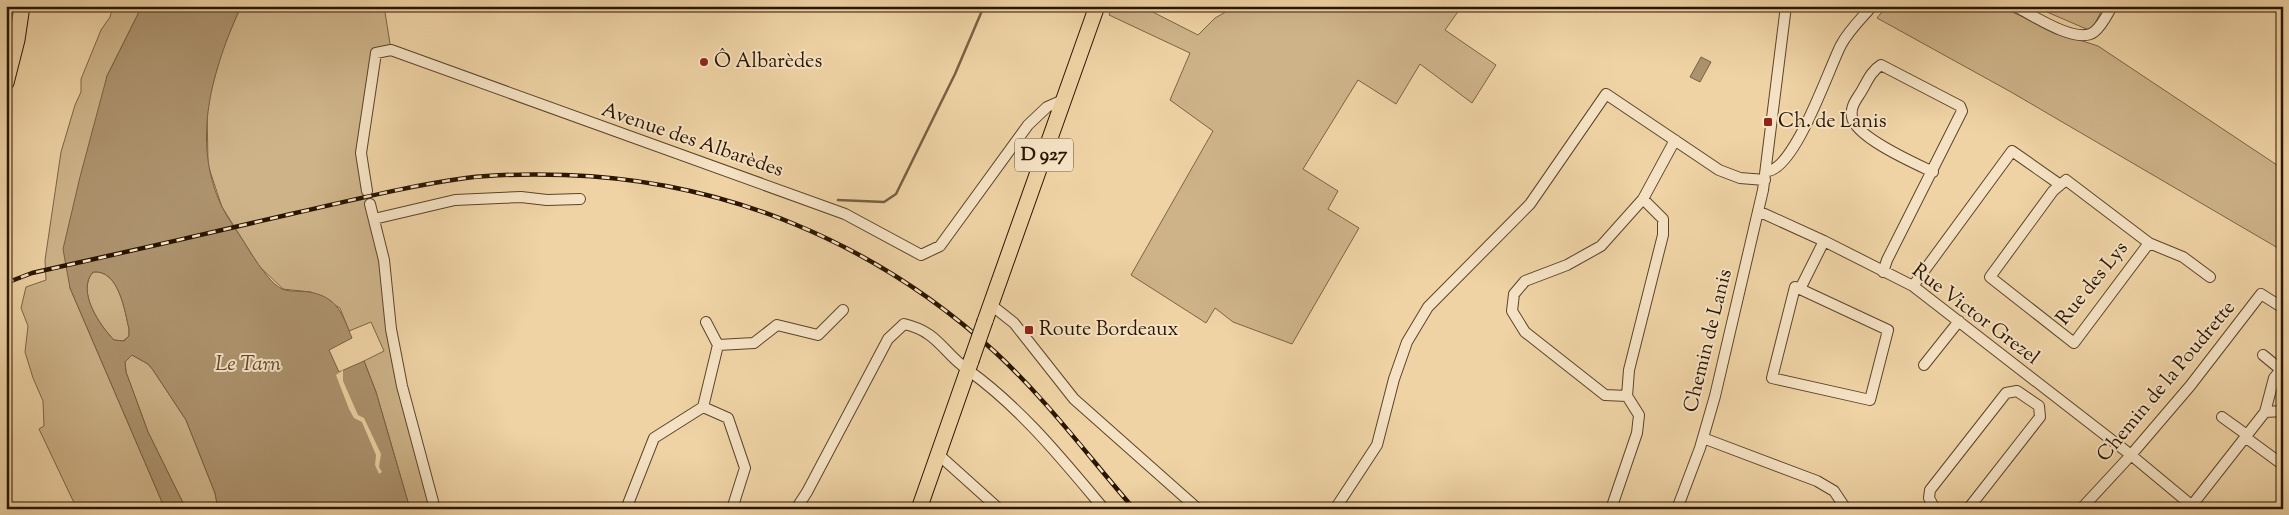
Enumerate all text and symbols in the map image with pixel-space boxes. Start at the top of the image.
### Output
place label: Ô Albarèdes [714,47,822,77]
marker: Ô Albarèdes [698,56,710,68]
street label: Avenue des Albarèdes [597,96,787,186]
place label: Ch. de Lanis [1778,108,1887,137]
marker: Ch. de Lanis [1762,116,1774,128]
road number: D 927 [1015,138,1073,172]
street label: Rue des Lys [2050,236,2136,332]
street label: Rue Victor Grezel [1905,257,2045,373]
street label: Chemin de Lanis [1677,266,1741,416]
street label: Chemin de la Poudrette [2091,295,2243,469]
place label: Route Bordeaux [1039,316,1179,345]
marker: Route Bordeaux [1023,324,1035,336]
water label: Le Tarn [215,350,281,380]

